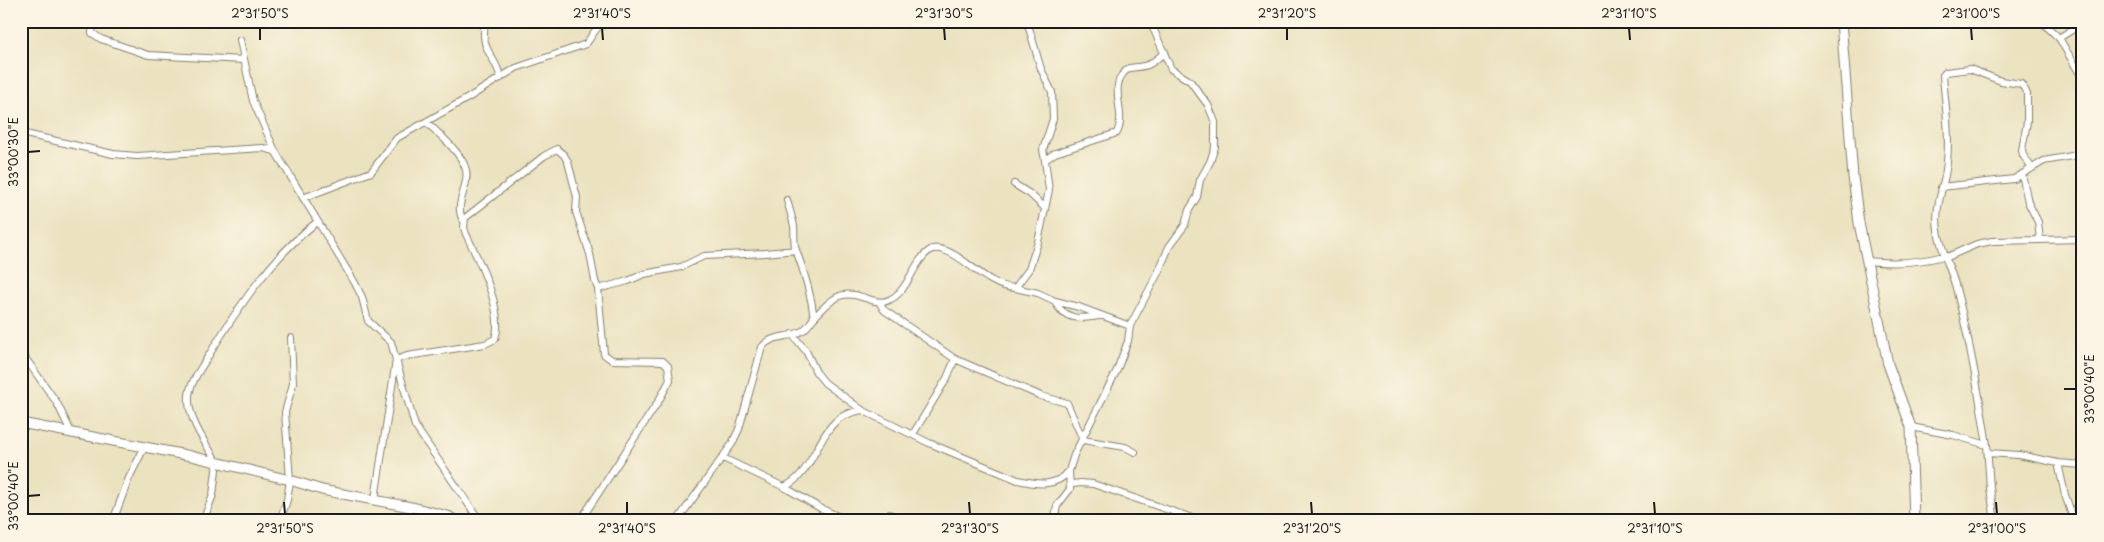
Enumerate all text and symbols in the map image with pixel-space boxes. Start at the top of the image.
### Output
text: 2°31'50"S [231,4,289,22]
text: 2°31'40"S [573,4,631,22]
text: 2°31'30"S [915,4,973,22]
text: 2°31'20"S [1258,4,1316,22]
text: 2°31'10"S [1601,4,1657,22]
text: 2°31'00"S [1942,4,2000,22]
text: 33°00'30"E [4,117,22,187]
text: 33°00'40"E [2080,354,2098,424]
text: 33°00'40"E [4,461,22,531]
text: 2°31'50"S [256,519,314,537]
text: 2°31'40"S [598,519,656,537]
text: 2°31'30"S [941,519,999,537]
text: 2°31'20"S [1283,519,1341,537]
text: 2°31'10"S [1627,519,1683,537]
text: 2°31'00"S [1968,519,2026,537]

